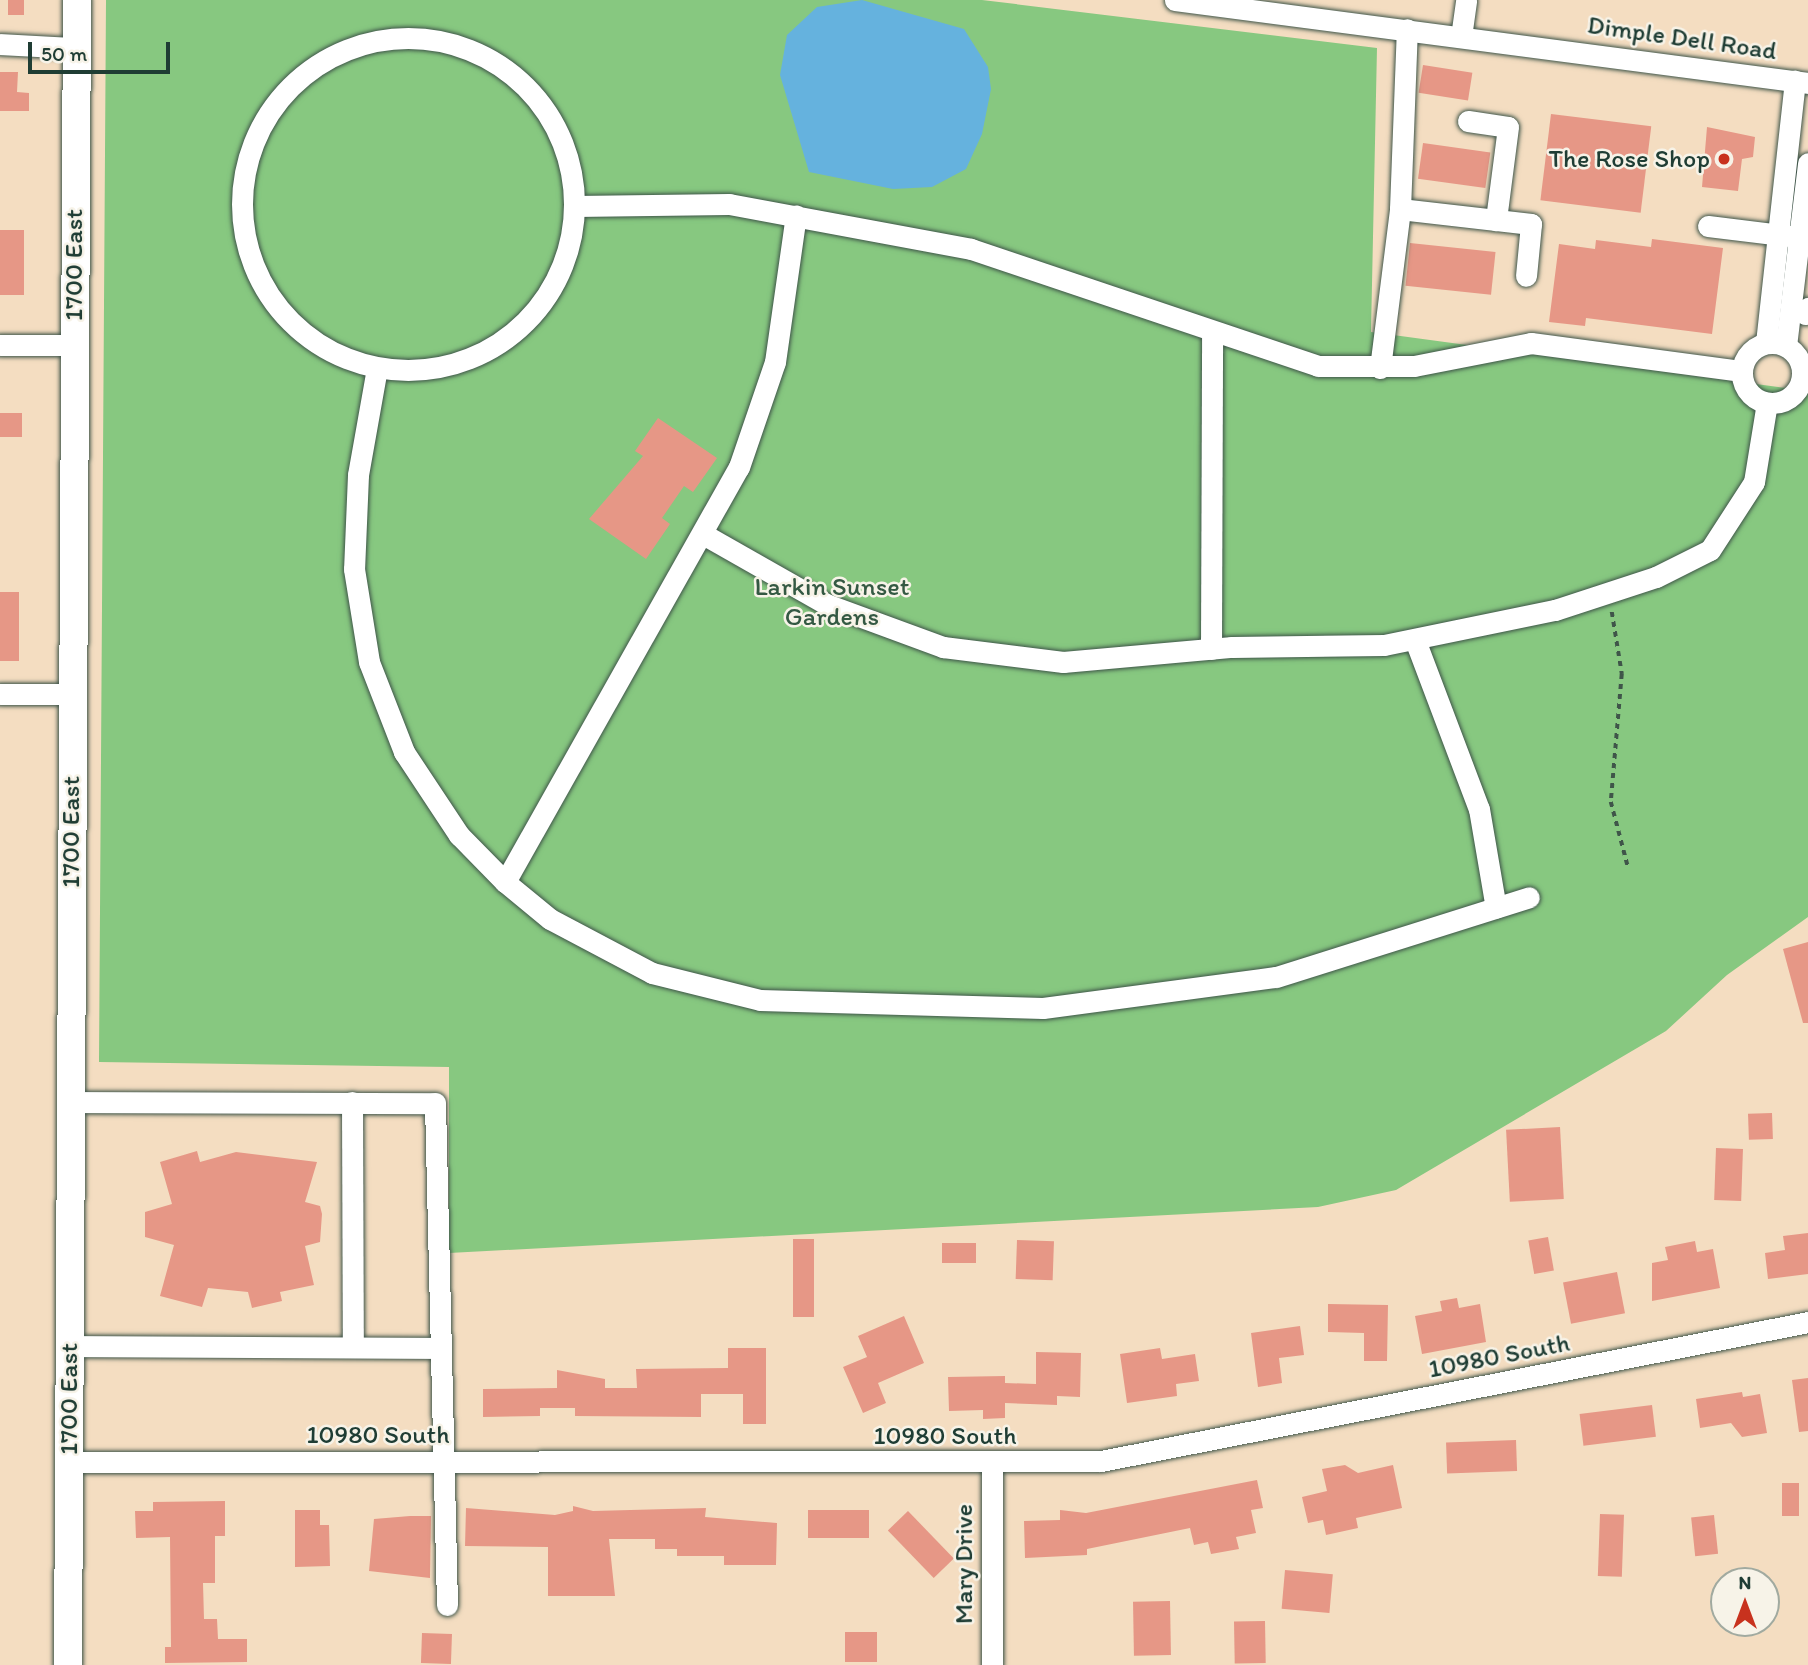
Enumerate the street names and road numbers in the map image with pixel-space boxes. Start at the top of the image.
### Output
street label: Dimple Dell Road [1586,9,1778,67]
street label: 1700 East [58,209,90,321]
street label: 1700 East [55,776,87,888]
street label: 10980 South [1426,1327,1572,1385]
street label: 1700 East [53,1343,85,1455]
street label: 10980 South [307,1419,449,1451]
street label: 10980 South [874,1420,1016,1452]
street label: Mary Drive [948,1504,980,1624]

